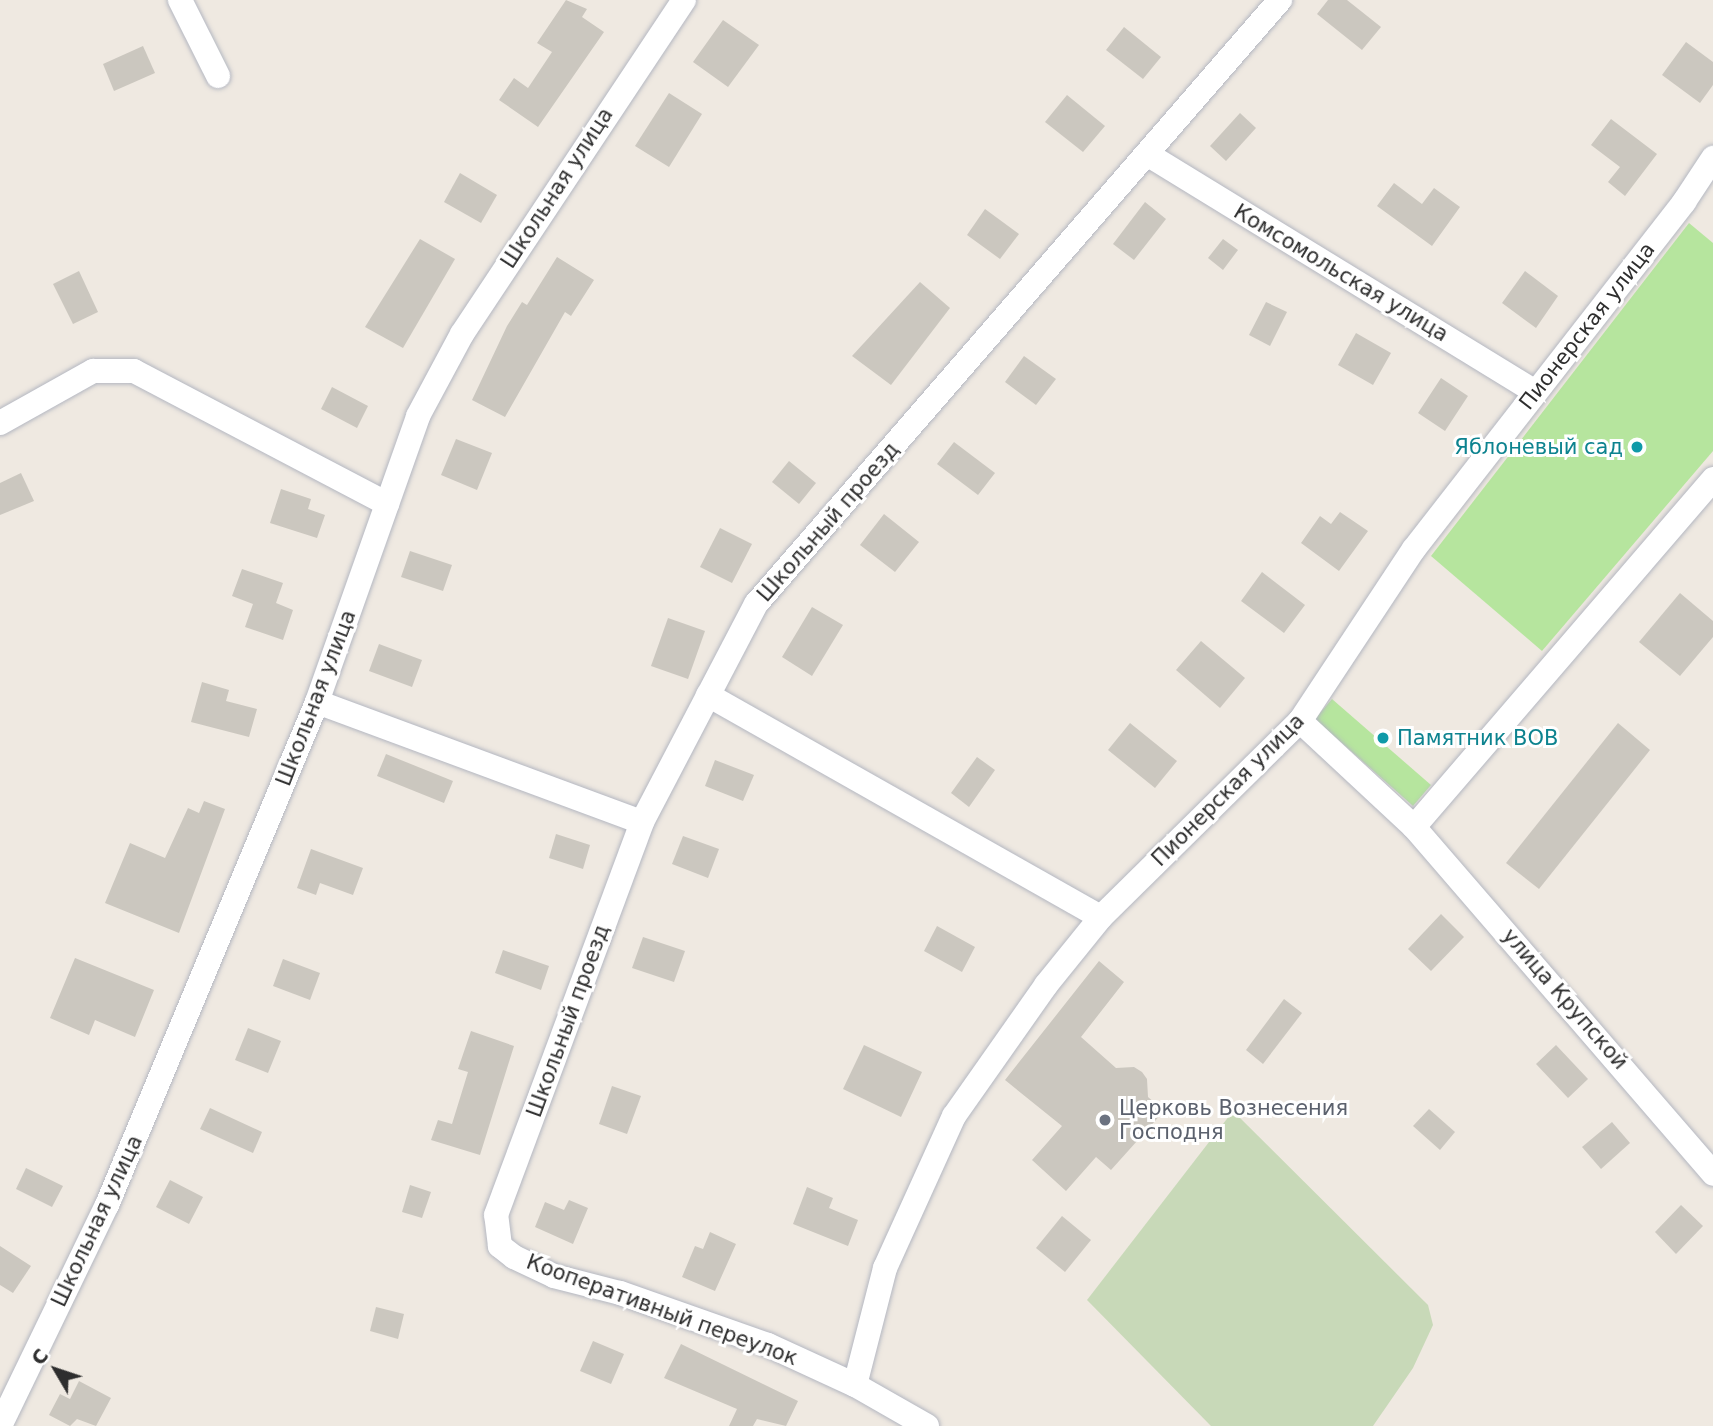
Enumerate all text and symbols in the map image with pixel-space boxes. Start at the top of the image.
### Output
street label: Школьная улица [496,103,618,273]
street label: Комсомольская улица [1229,199,1453,347]
street label: Пионерская улица [1514,237,1660,415]
place label: Яблоневый сад [1454,434,1623,460]
street label: Школьный проезд [752,437,904,607]
marker: Яблоневый сад [1629,439,1645,455]
street label: Школьная улица [271,606,361,790]
street label: Пионерская улица [1146,708,1310,872]
place label: Памятник ВОВ [1397,725,1558,751]
marker: Памятник ВОВ [1375,730,1391,746]
street label: Школьный проезд [521,921,615,1121]
street label: улица Крупской [1497,923,1633,1075]
place label: Церковь Вознесения Господня [1119,1095,1348,1145]
marker: Церковь Вознесения Господня [1097,1112,1113,1128]
street label: Школьная улица [46,1131,148,1311]
street label: Кооперативный переулок [523,1249,801,1371]
north arrow [21,1335,91,1405]
text: С [27,1344,53,1369]

